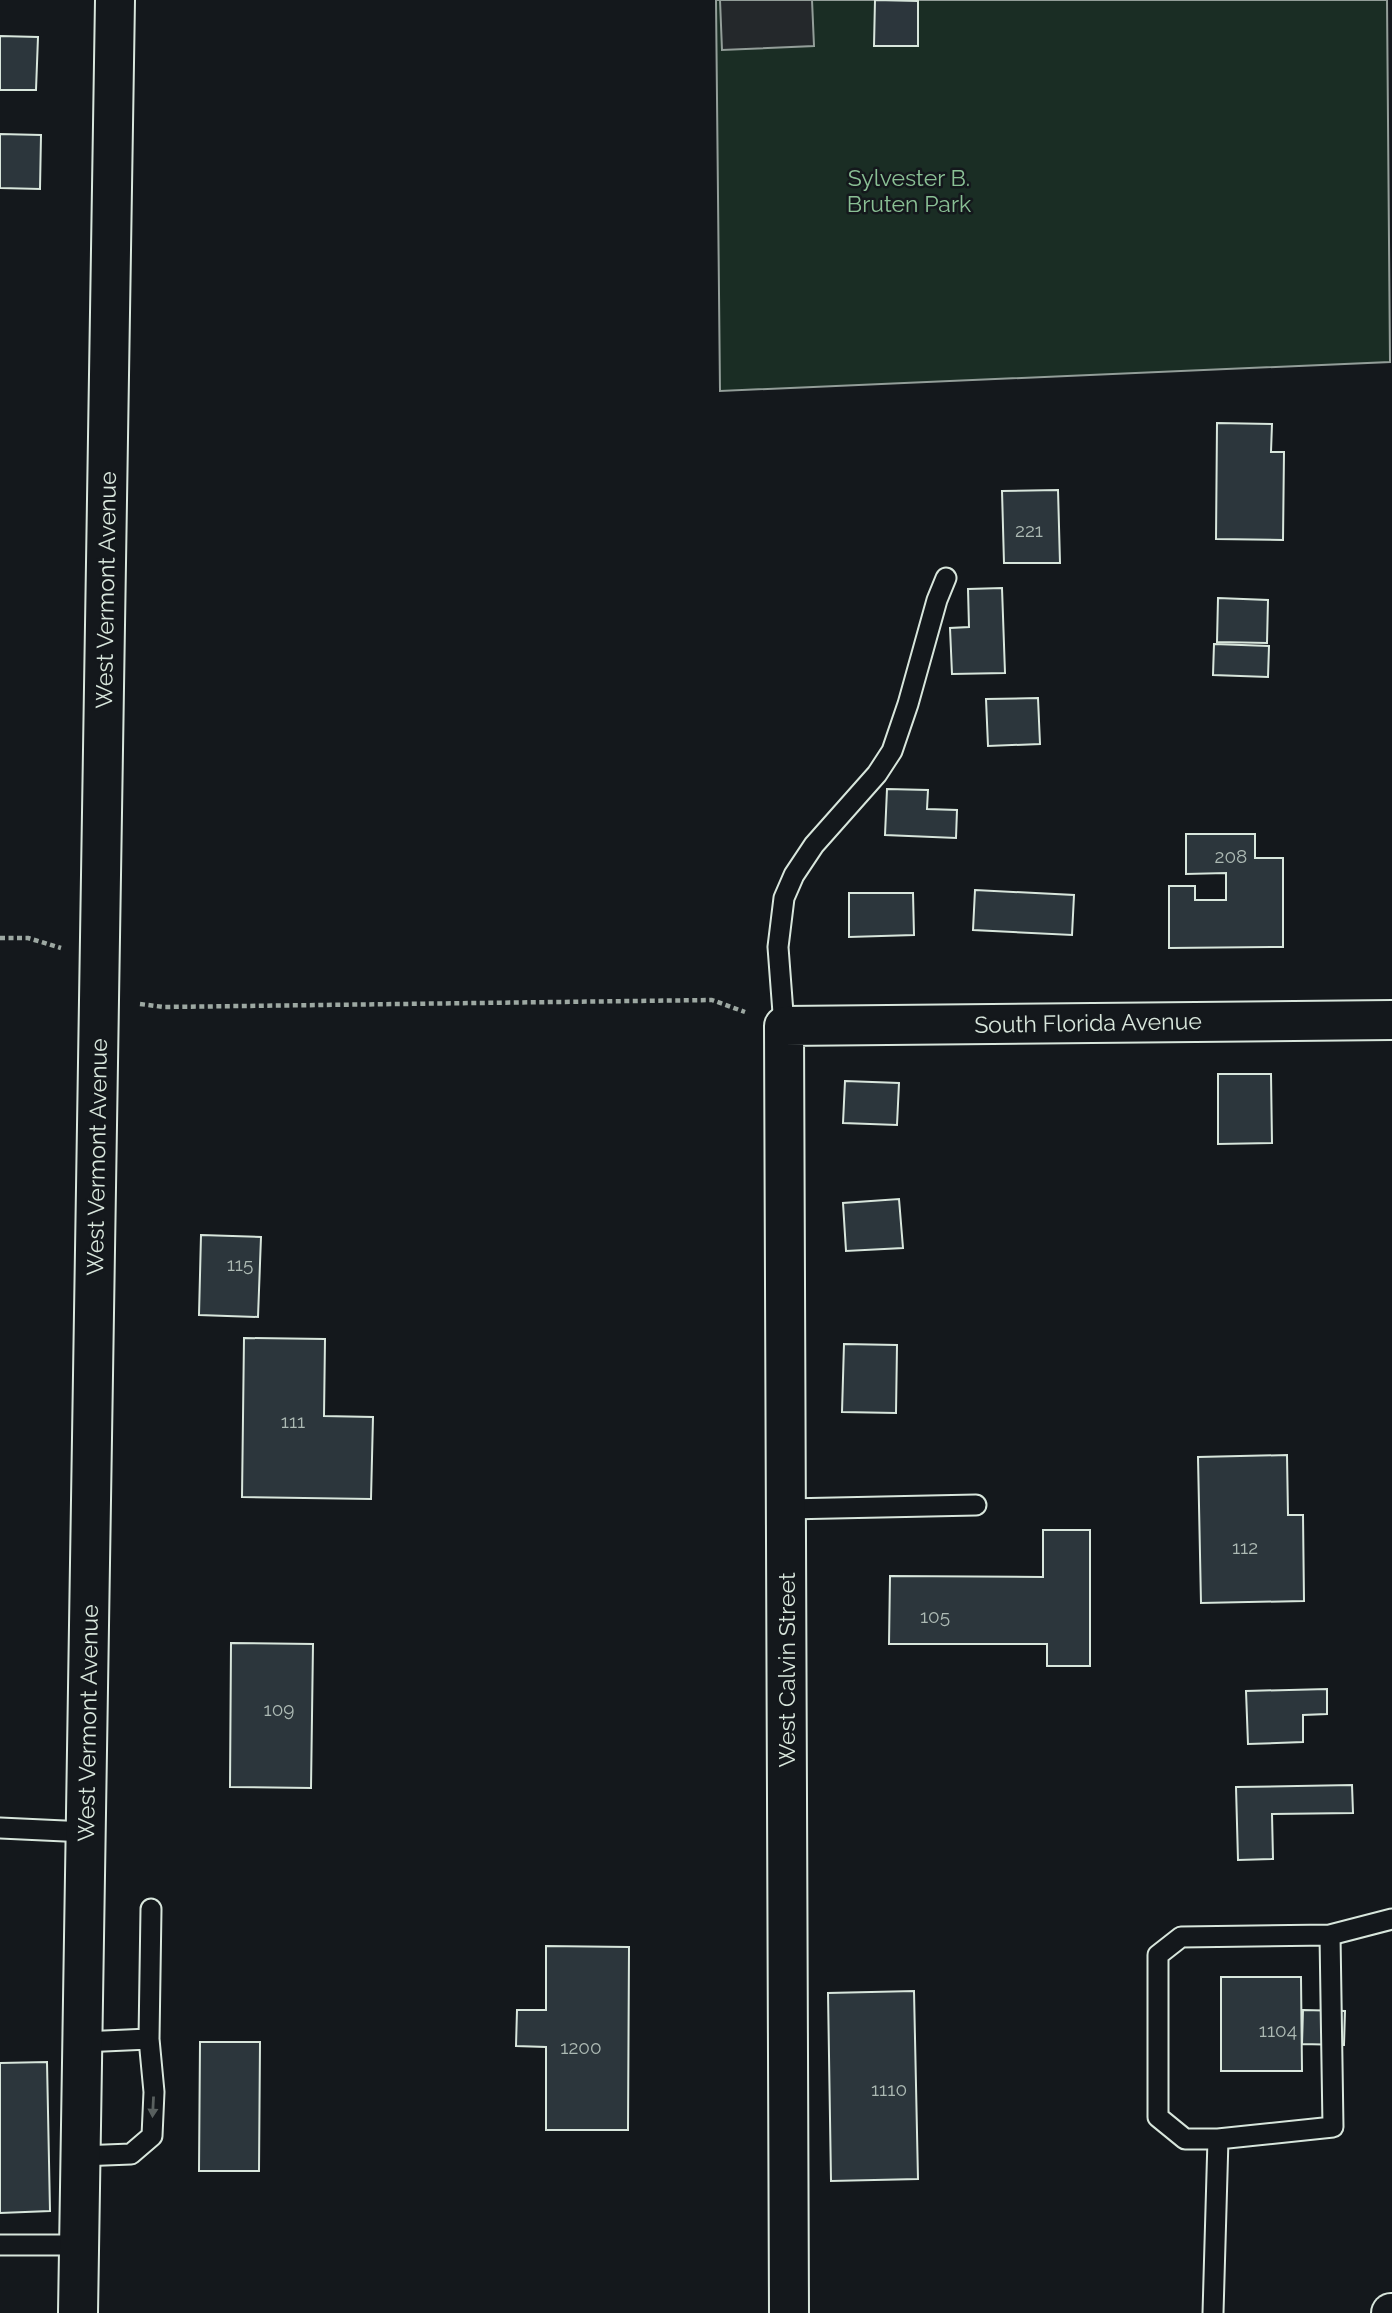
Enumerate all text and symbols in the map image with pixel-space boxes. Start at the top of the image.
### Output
park label: Sylvester B. Bruten Park [847,164,971,217]
street label: West Vermont Avenue [90,471,121,709]
house number: 221 [1015,519,1043,541]
house number: 208 [1215,845,1247,867]
street label: South Florida Avenue [974,1007,1202,1038]
street label: West Vermont Avenue [81,1038,112,1276]
house number: 115 [227,1253,253,1275]
house number: 111 [281,1410,305,1432]
house number: 112 [1232,1536,1258,1558]
street label: West Calvin Street [773,1572,800,1768]
street label: West Vermont Avenue [72,1604,103,1842]
house number: 105 [920,1605,950,1627]
house number: 109 [264,1698,294,1720]
house number: 1104 [1259,2019,1297,2041]
house number: 1200 [560,2036,602,2058]
house number: 1110 [871,2078,907,2100]
one-way arrow [147,2096,158,2118]

